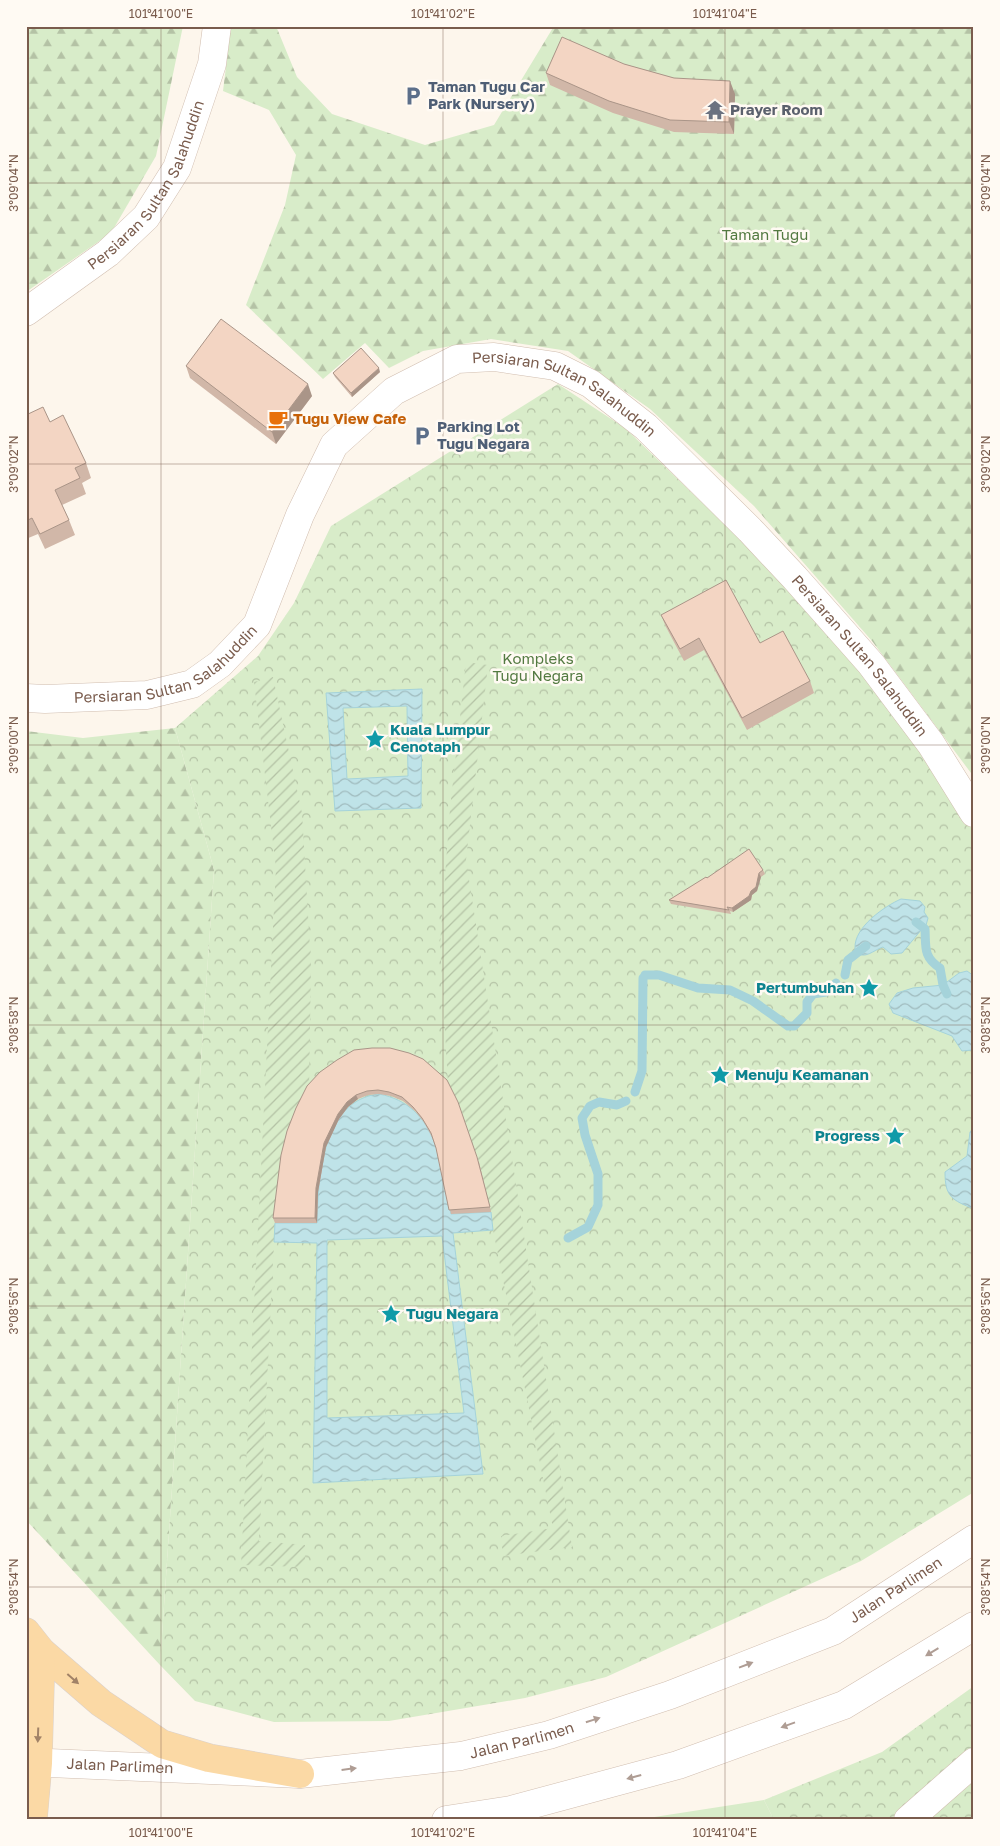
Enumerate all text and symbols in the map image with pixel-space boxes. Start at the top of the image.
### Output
text: 101°41'00"E [129,6,193,21]
text: 101°41'02"E [411,6,475,21]
text: 101°41'04"E [693,6,757,21]
place label: Taman Tugu Car Park (Nursery) [428,77,545,112]
parking icon: Taman Tugu Car Park (Nursery) [402,85,424,107]
street label: Persiaran Sultan Salahuddin [83,98,207,273]
temple icon: Prayer Room [704,99,726,121]
place label: Prayer Room [730,100,823,118]
text: 3°09'04"N [6,154,21,212]
text: 3°09'04"N [978,154,993,212]
park label: Taman Tugu [722,225,808,243]
street label: Persiaran Sultan Salahuddin [472,347,660,440]
cafe icon: Tugu View Cafe [267,408,289,430]
place label: Tugu View Cafe [293,409,406,427]
place label: Parking Lot Tugu Negara [437,417,530,452]
parking icon: Parking Lot Tugu Negara [411,425,433,447]
text: 3°09'02"N [6,435,21,493]
text: 3°09'02"N [978,435,993,493]
street label: Persiaran Sultan Salahuddin [788,571,932,740]
street label: Persiaran Sultan Salahuddin [74,621,260,706]
park label: Kompleks Tugu Negara [492,649,584,684]
text: 3°09'00"N [6,716,21,774]
text: 3°09'00"N [978,716,993,774]
place label: Kuala Lumpur Cenotaph [390,720,490,755]
place icon: Kuala Lumpur Cenotaph [364,728,386,750]
place icon: Pertumbuhan [858,977,880,999]
place label: Pertumbuhan [756,978,854,996]
text: 3°08'58"N [6,996,21,1054]
text: 3°08'58"N [978,996,993,1054]
place icon: Menuju Keamanan [709,1064,731,1086]
place label: Menuju Keamanan [735,1065,869,1083]
place icon: Progress [884,1125,906,1147]
place label: Progress [815,1126,880,1144]
text: 3°08'56"N [6,1277,21,1335]
text: 3°08'56"N [978,1277,993,1335]
place icon: Tugu Negara [380,1303,402,1325]
place label: Tugu Negara [406,1304,499,1322]
street label: Jalan Parlimen [845,1553,945,1626]
text: 3°08'54"N [6,1558,21,1616]
text: 3°08'54"N [978,1558,993,1616]
one-way arrow [926,1647,939,1656]
one-way arrow [739,1661,754,1669]
one-way arrow [66,1673,79,1684]
one-way arrow [586,1716,601,1724]
street label: Jalan Parlimen [468,1717,576,1762]
one-way arrow [780,1721,795,1729]
one-way arrow [34,1727,42,1743]
street label: Jalan Parlimen [66,1754,174,1776]
one-way arrow [341,1765,357,1773]
one-way arrow [627,1773,642,1781]
text: 101°41'00"E [129,1825,193,1840]
text: 101°41'02"E [411,1825,475,1840]
text: 101°41'04"E [693,1825,757,1840]

